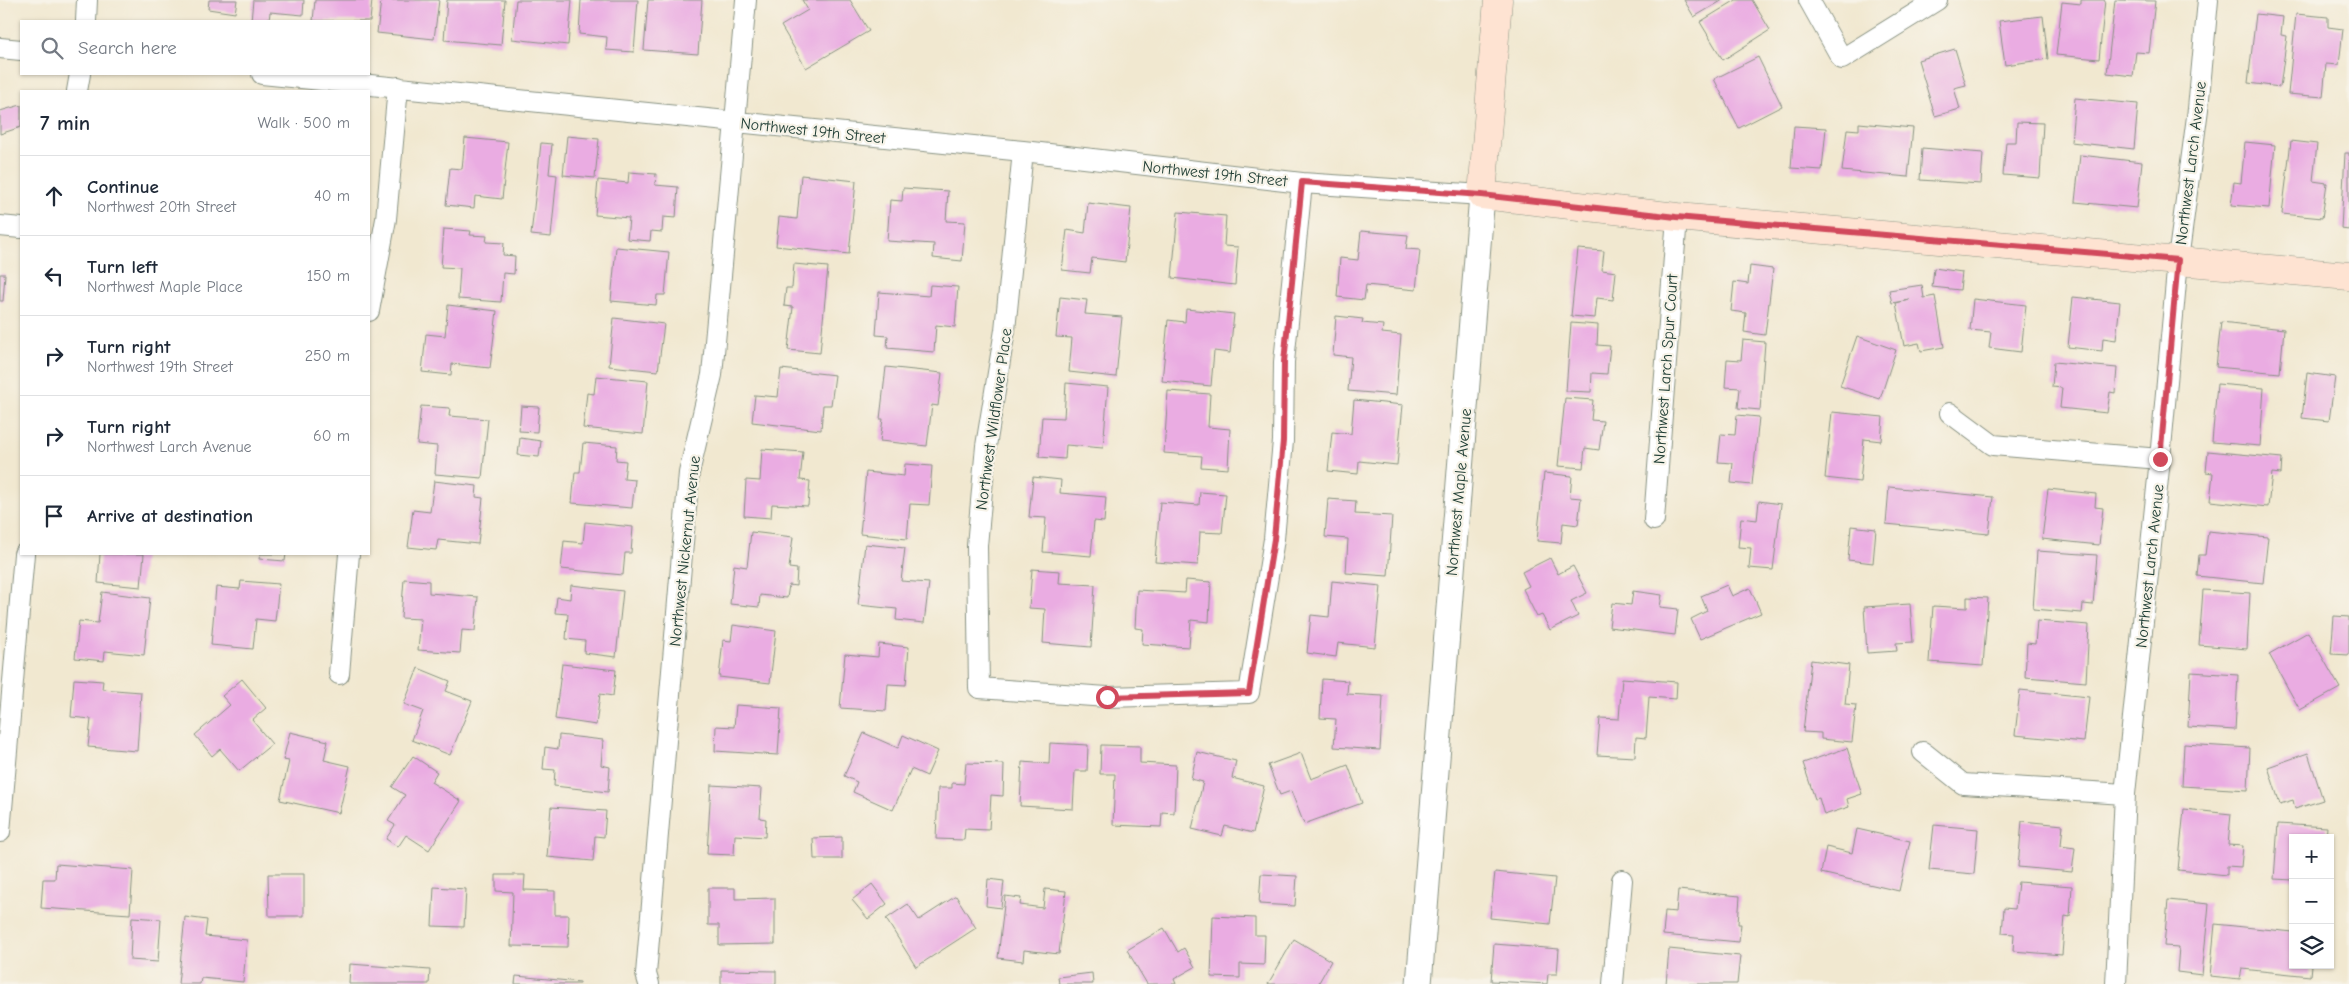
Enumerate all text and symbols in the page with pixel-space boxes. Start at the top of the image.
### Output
search box [20,20,370,75]
icon: search [38,34,66,62]
text: Search here [78,37,177,59]
street label: Northwest Larch Avenue [2172,80,2210,246]
text: 7 min [40,111,90,135]
text: Walk · 500 m [257,114,350,132]
street label: Northwest 19th Street [739,114,887,148]
street label: Northwest 19th Street [1141,157,1289,191]
text: Continue [87,176,159,198]
icon: ahead [40,182,68,210]
text: 40 m [314,187,350,205]
text: Northwest 20th Street [87,198,236,216]
text: Turn left [87,256,158,278]
icon: left [40,262,68,290]
text: 150 m [307,267,350,285]
street label: Northwest Larch Spur Court [1650,273,1682,465]
text: Northwest Maple Place [87,278,243,296]
street label: Northwest Wildflower Place [972,327,1016,511]
text: Turn right [87,336,171,358]
icon: right [40,342,68,370]
text: 250 m [305,347,350,365]
text: Northwest 19th Street [87,358,233,376]
street label: Northwest Maple Avenue [1443,408,1475,577]
text: Turn right [87,416,171,438]
icon: right [40,422,68,450]
text: 60 m [313,427,350,445]
text: Northwest Larch Avenue [87,438,252,456]
route end [2149,448,2172,471]
street label: Northwest Nickernut Avenue [666,455,704,647]
street label: Northwest Larch Avenue [2132,483,2168,649]
icon: arrive [40,502,68,530]
text: Arrive at destination [87,505,253,527]
route start [1096,686,1119,709]
map controls [2289,834,2334,969]
button: + [2289,834,2334,879]
button: − [2289,879,2334,924]
button: layers [2289,924,2334,969]

